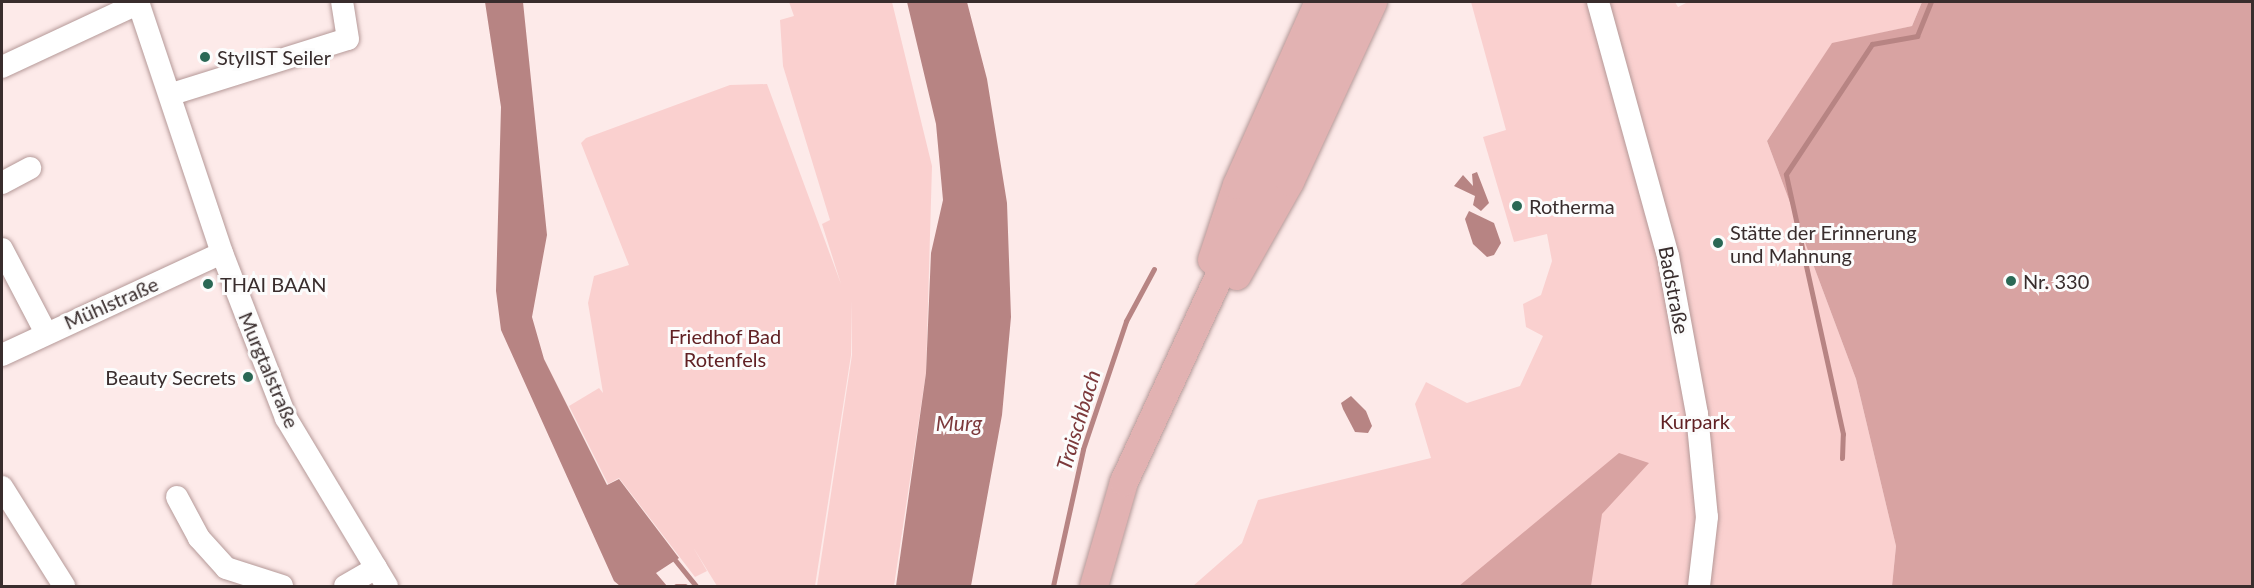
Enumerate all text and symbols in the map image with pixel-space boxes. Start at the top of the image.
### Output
place label: StylIST Seiler [217,45,332,69]
marker: StylIST Seiler [198,50,212,64]
place label: Rotherma [1529,194,1615,218]
marker: Rotherma [1510,199,1524,213]
place label: Stätte der Erinnerung und Mahnung [1730,220,1917,267]
marker: Stätte der Erinnerung und Mahnung [1711,236,1725,250]
street label: Badstraße [1654,244,1694,336]
place label: Nr. 330 [2023,269,2089,293]
street label: Mühlstraße [60,272,162,334]
place label: THAI BAAN [220,272,326,296]
marker: Nr. 330 [2004,274,2018,288]
marker: THAI BAAN [201,277,215,291]
street label: Murgtalstraße [234,308,304,432]
park label: Friedhof Bad Rotenfels [669,324,781,371]
place label: Beauty Secrets [105,365,236,389]
water label: Traischbach [1051,367,1105,473]
marker: Beauty Secrets [241,370,255,384]
park label: Kurpark [1660,409,1730,433]
water label: Murg [936,410,982,436]

